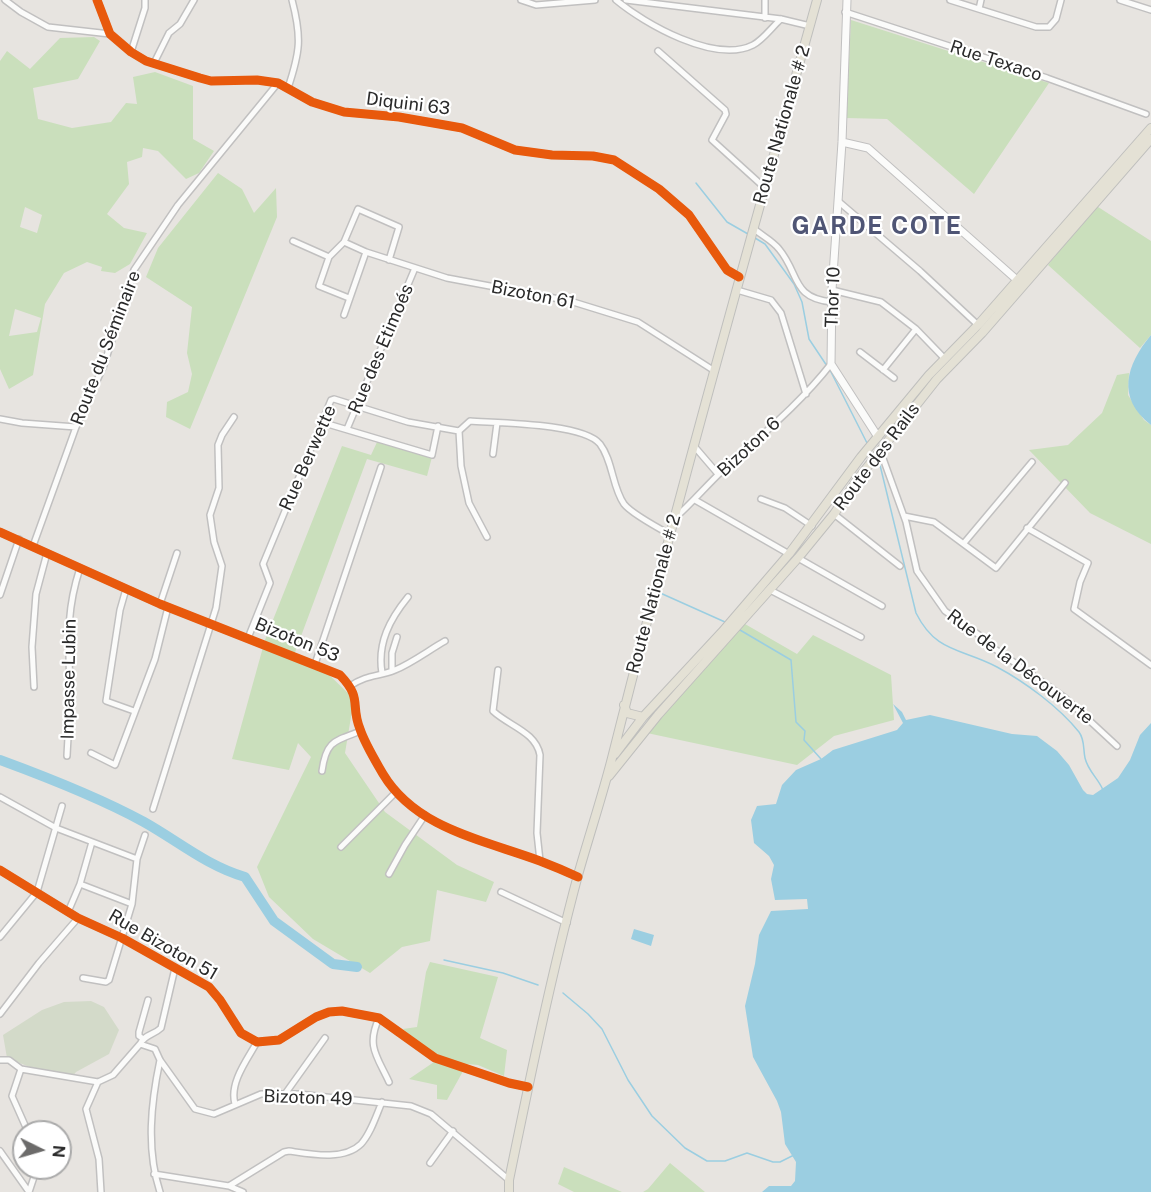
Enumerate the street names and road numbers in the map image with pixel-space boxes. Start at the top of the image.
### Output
street label: Rue Texaco [947,36,1045,86]
street label: Route Nationale # 2 [749,43,815,207]
street label: Diquini 63 [365,88,451,120]
street label: Thor 10 [821,266,845,328]
street label: Route du Séminaire [67,268,145,428]
street label: Bizoton 61 [489,276,577,314]
street label: Rue des Etimoés [344,281,418,417]
street label: Route des Rails [830,399,924,515]
street label: Rue Berwette [275,402,341,514]
street label: Bizoton 6 [713,413,785,481]
street label: Route Nationale # 2 [622,512,686,676]
street label: Rue de la Découverte [942,605,1098,729]
street label: Bizoton 53 [251,613,343,667]
street label: Impasse Lubin [57,619,81,739]
street label: Rue Bizoton 51 [105,905,221,985]
street label: Bizoton 49 [263,1086,353,1110]

